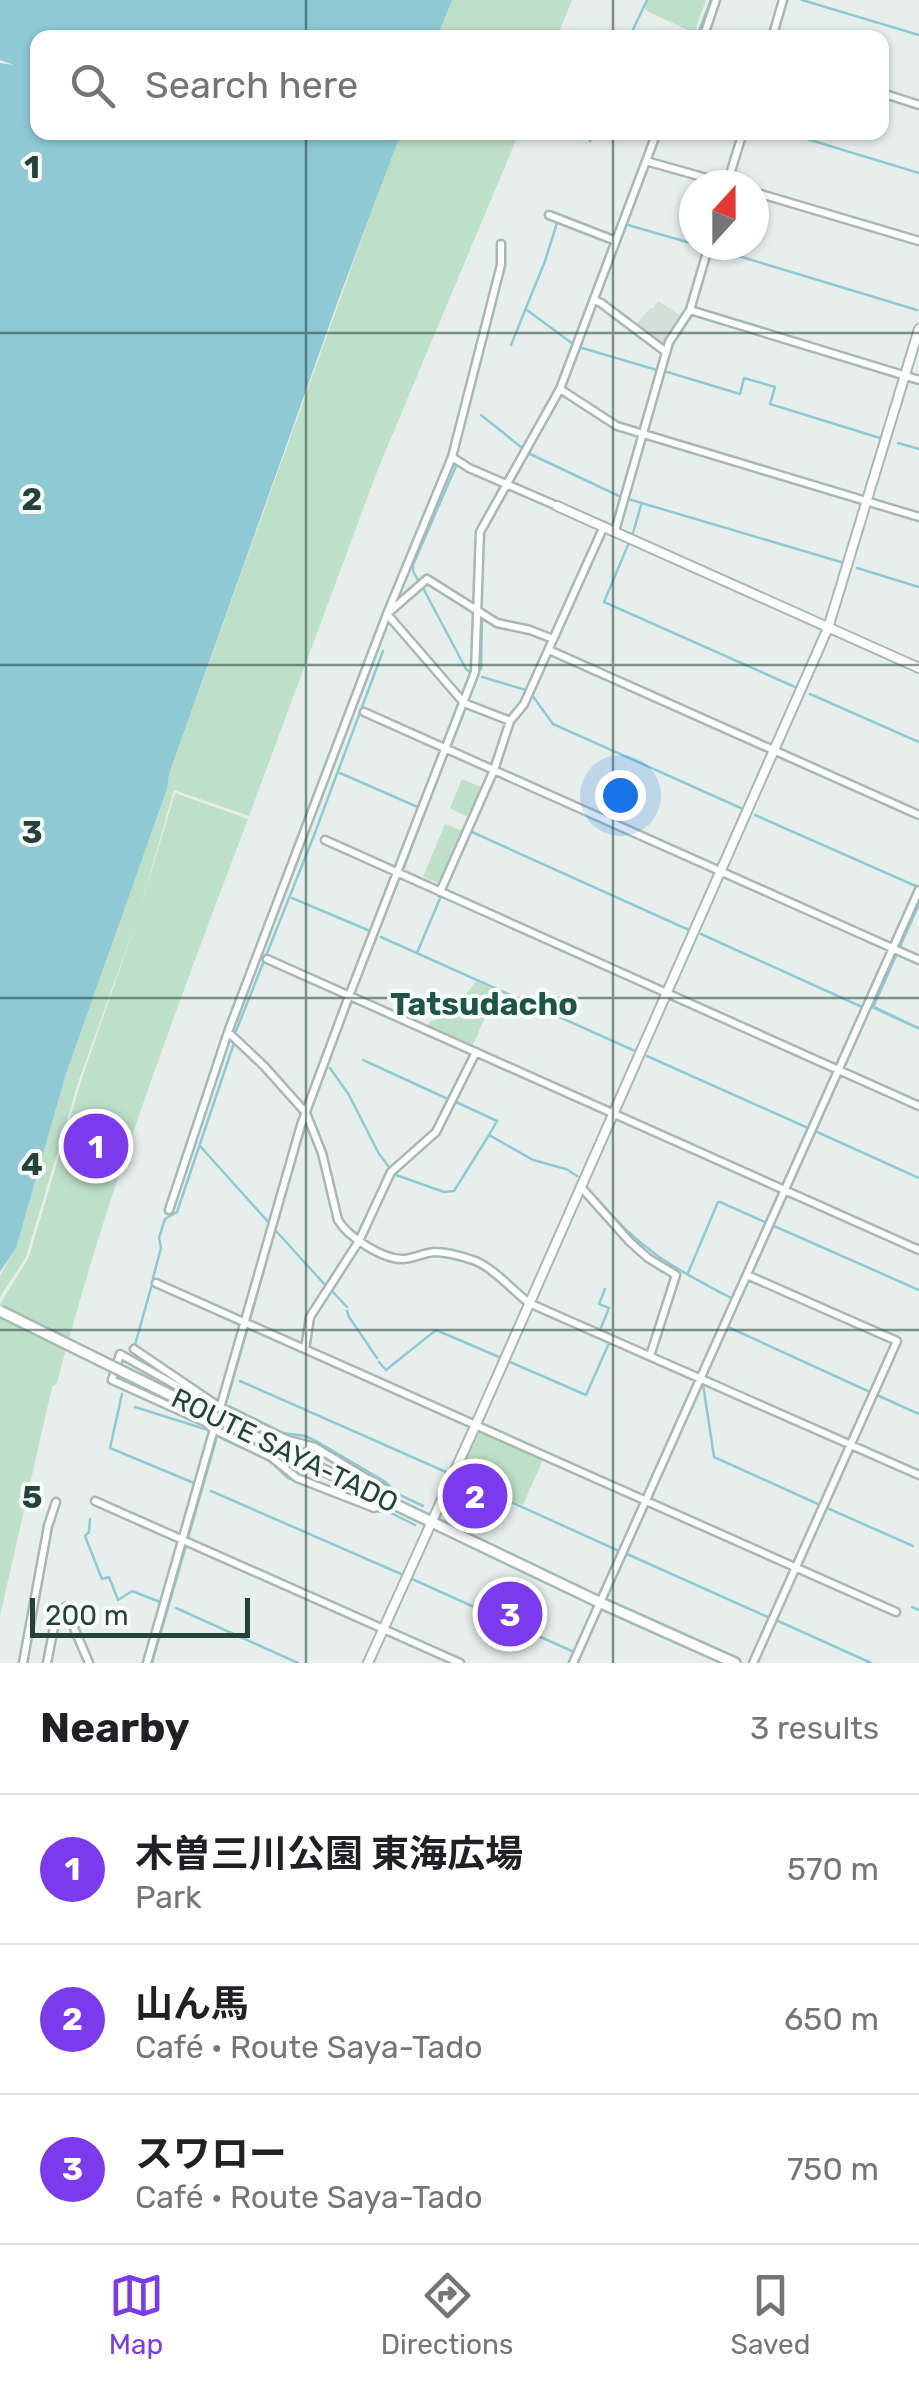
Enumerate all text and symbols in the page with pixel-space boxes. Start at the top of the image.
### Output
search box [30,30,889,140]
icon: search [65,58,120,113]
text: Search here [145,62,358,108]
text: 1 [24,148,40,186]
north arrow [679,170,769,260]
text: 2 [22,480,42,518]
your location [595,770,646,821]
text: 3 [21,813,43,851]
district label: Tatsudacho [390,985,578,1023]
pin: 1 [64,1108,128,1184]
text: 4 [21,1145,43,1183]
street label: ROUTE SAYA-TADO [166,1381,403,1520]
pin: 2 [442,1458,508,1534]
text: 5 [22,1478,42,1516]
pin: 3 [478,1576,542,1652]
scale bar [30,1593,250,1638]
text: 200 m [45,1599,129,1632]
text: Nearby [40,1703,190,1753]
text: 3 results [750,1709,879,1747]
text: 木曽三川公園 東海広場 [135,1831,523,1877]
text: 1 [65,1850,80,1888]
text: 570 m [787,1850,879,1888]
text: Park [135,1878,202,1916]
text: 山ん馬 [135,1981,249,2027]
text: 2 [62,2000,83,2038]
text: 650 m [784,2000,879,2038]
text: Café · Route Saya-Tado [135,2028,483,2066]
text: スワロー [135,2131,287,2177]
text: 3 [62,2150,83,2188]
text: 750 m [787,2150,879,2188]
text: Café · Route Saya-Tado [135,2178,483,2216]
tab: Map [109,2268,164,2361]
tab: Directions [381,2268,513,2361]
tab: Saved [730,2268,810,2361]

